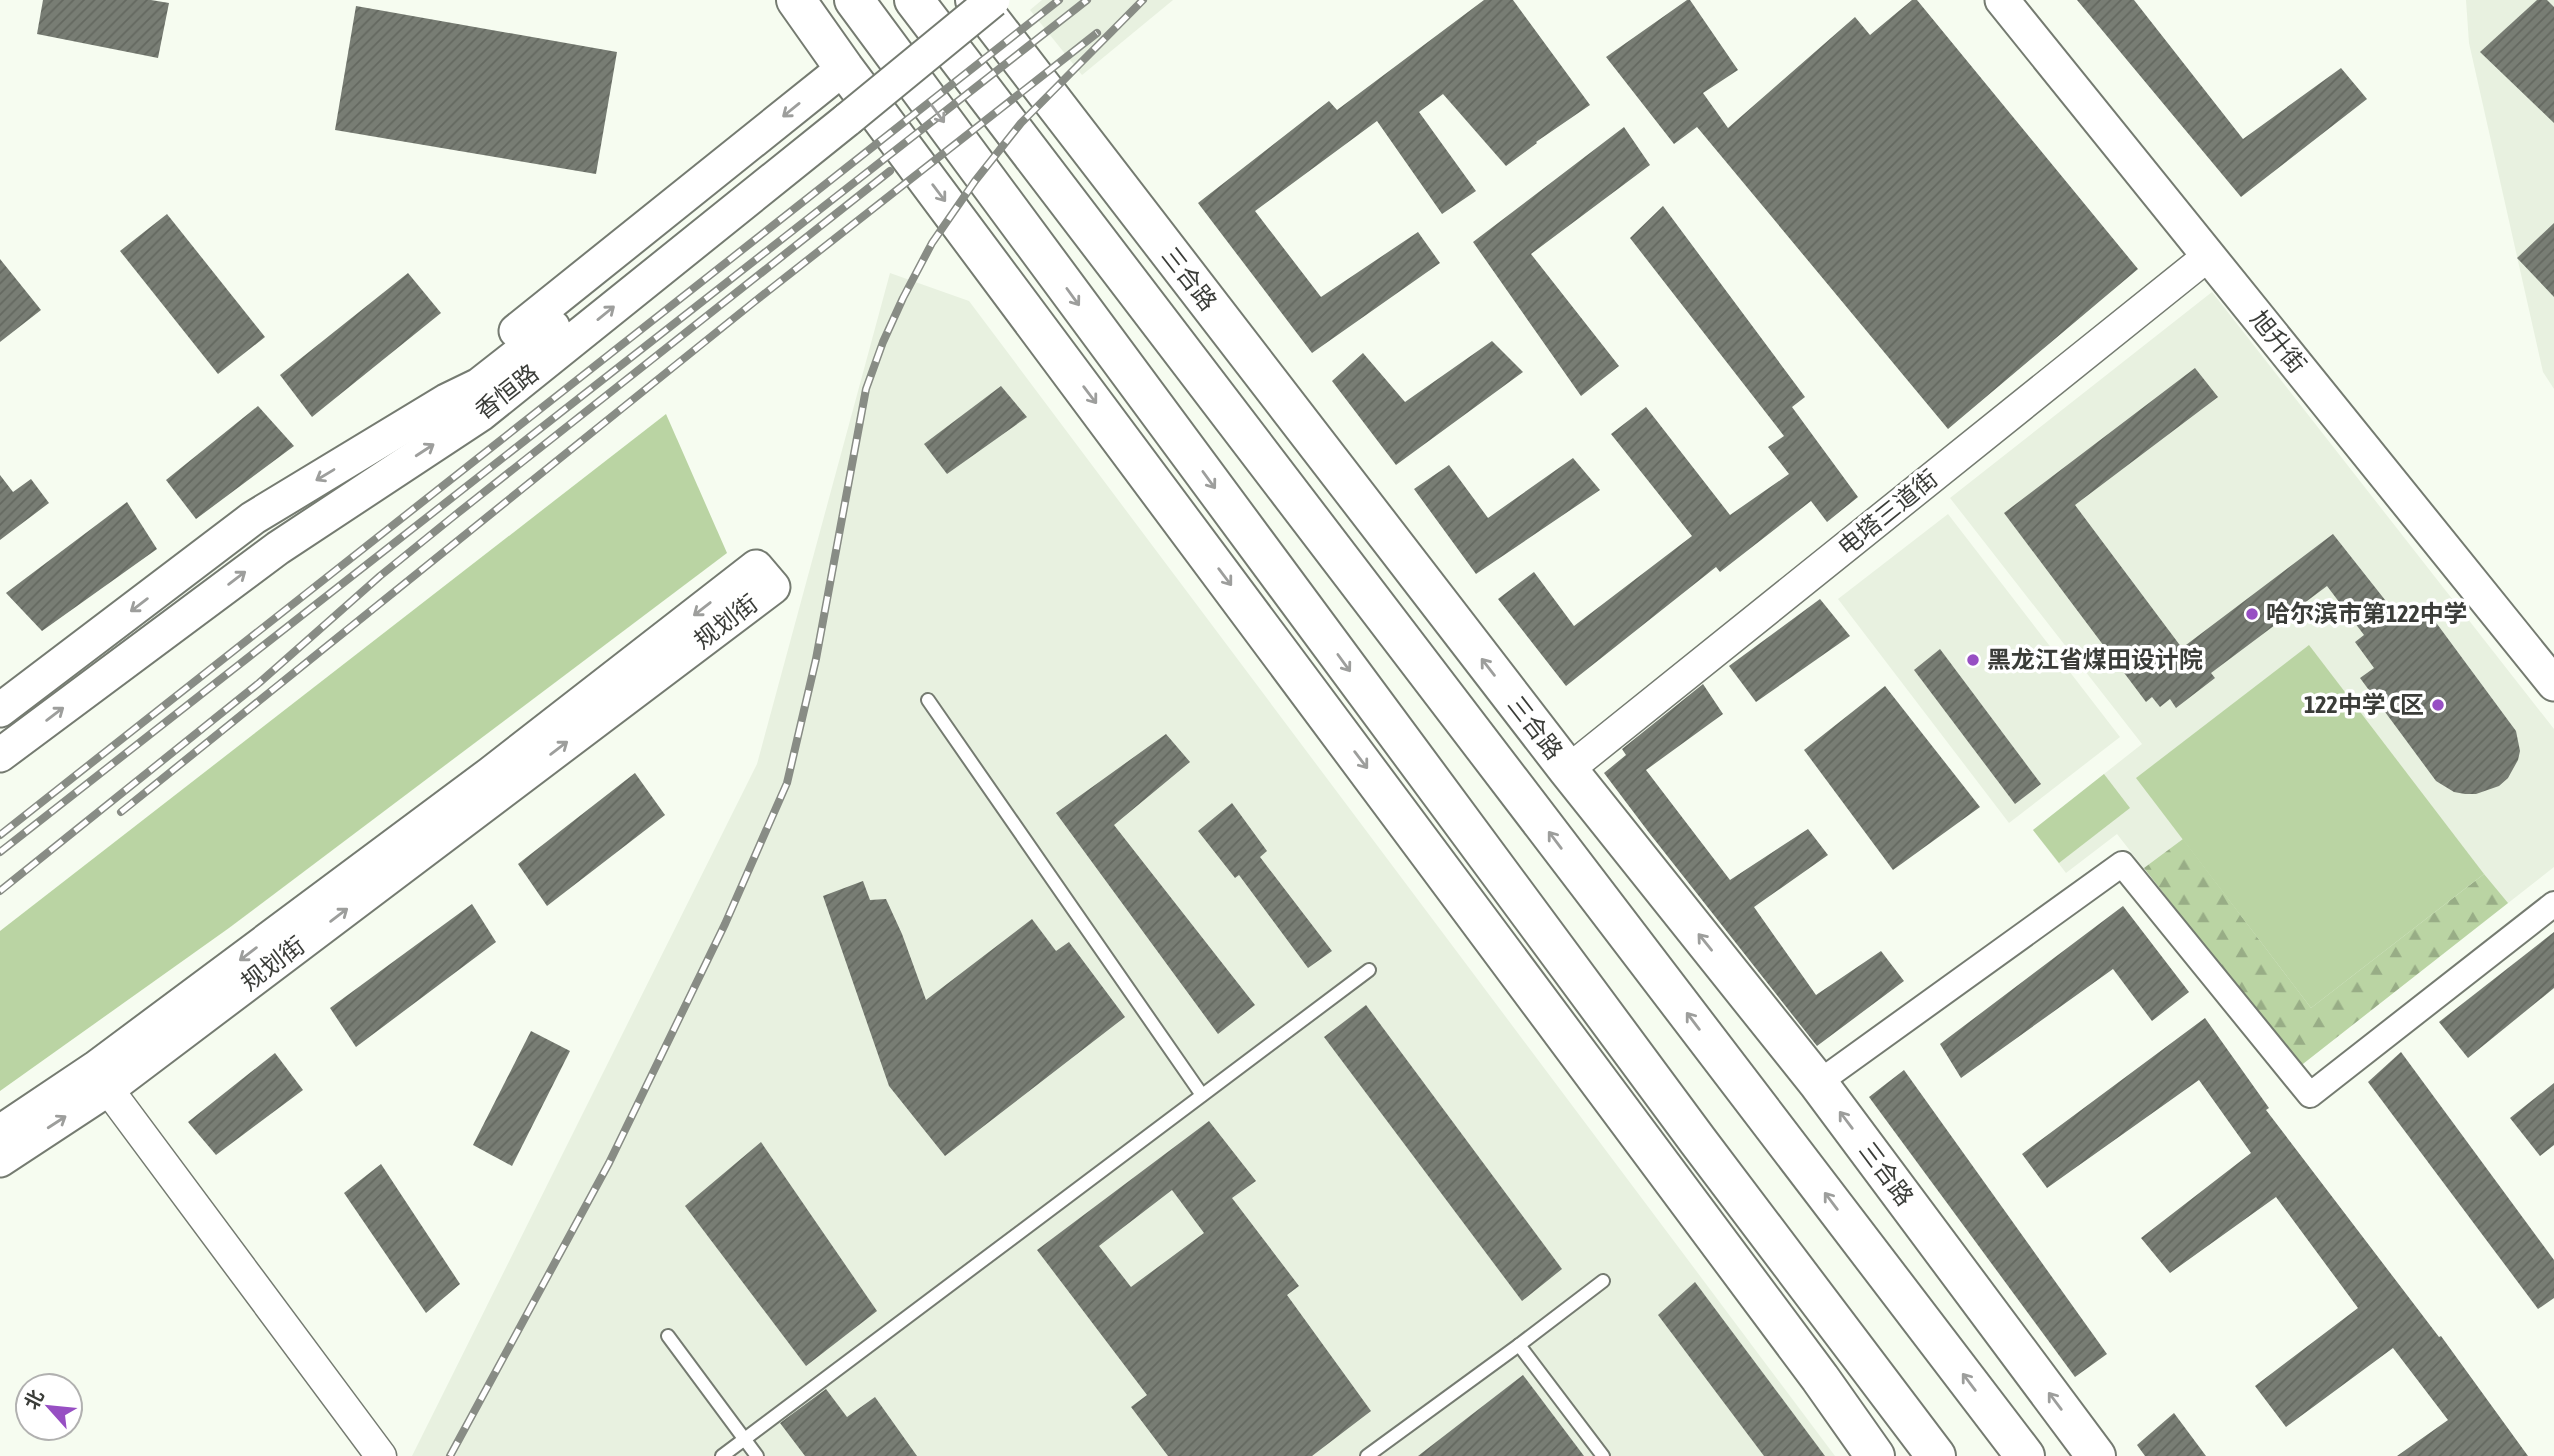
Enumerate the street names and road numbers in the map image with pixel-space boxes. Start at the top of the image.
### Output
street label: 三合路 [1157,242,1222,315]
street label: 旭升街 [2245,305,2312,378]
street label: 香恒路 [470,359,543,424]
street label: 电塔三道街 [1833,464,1943,561]
street label: 规划街 [689,589,763,654]
street label: 三合路 [1503,691,1568,764]
street label: 规划街 [236,931,310,996]
street label: 三合路 [1854,1137,1919,1211]

